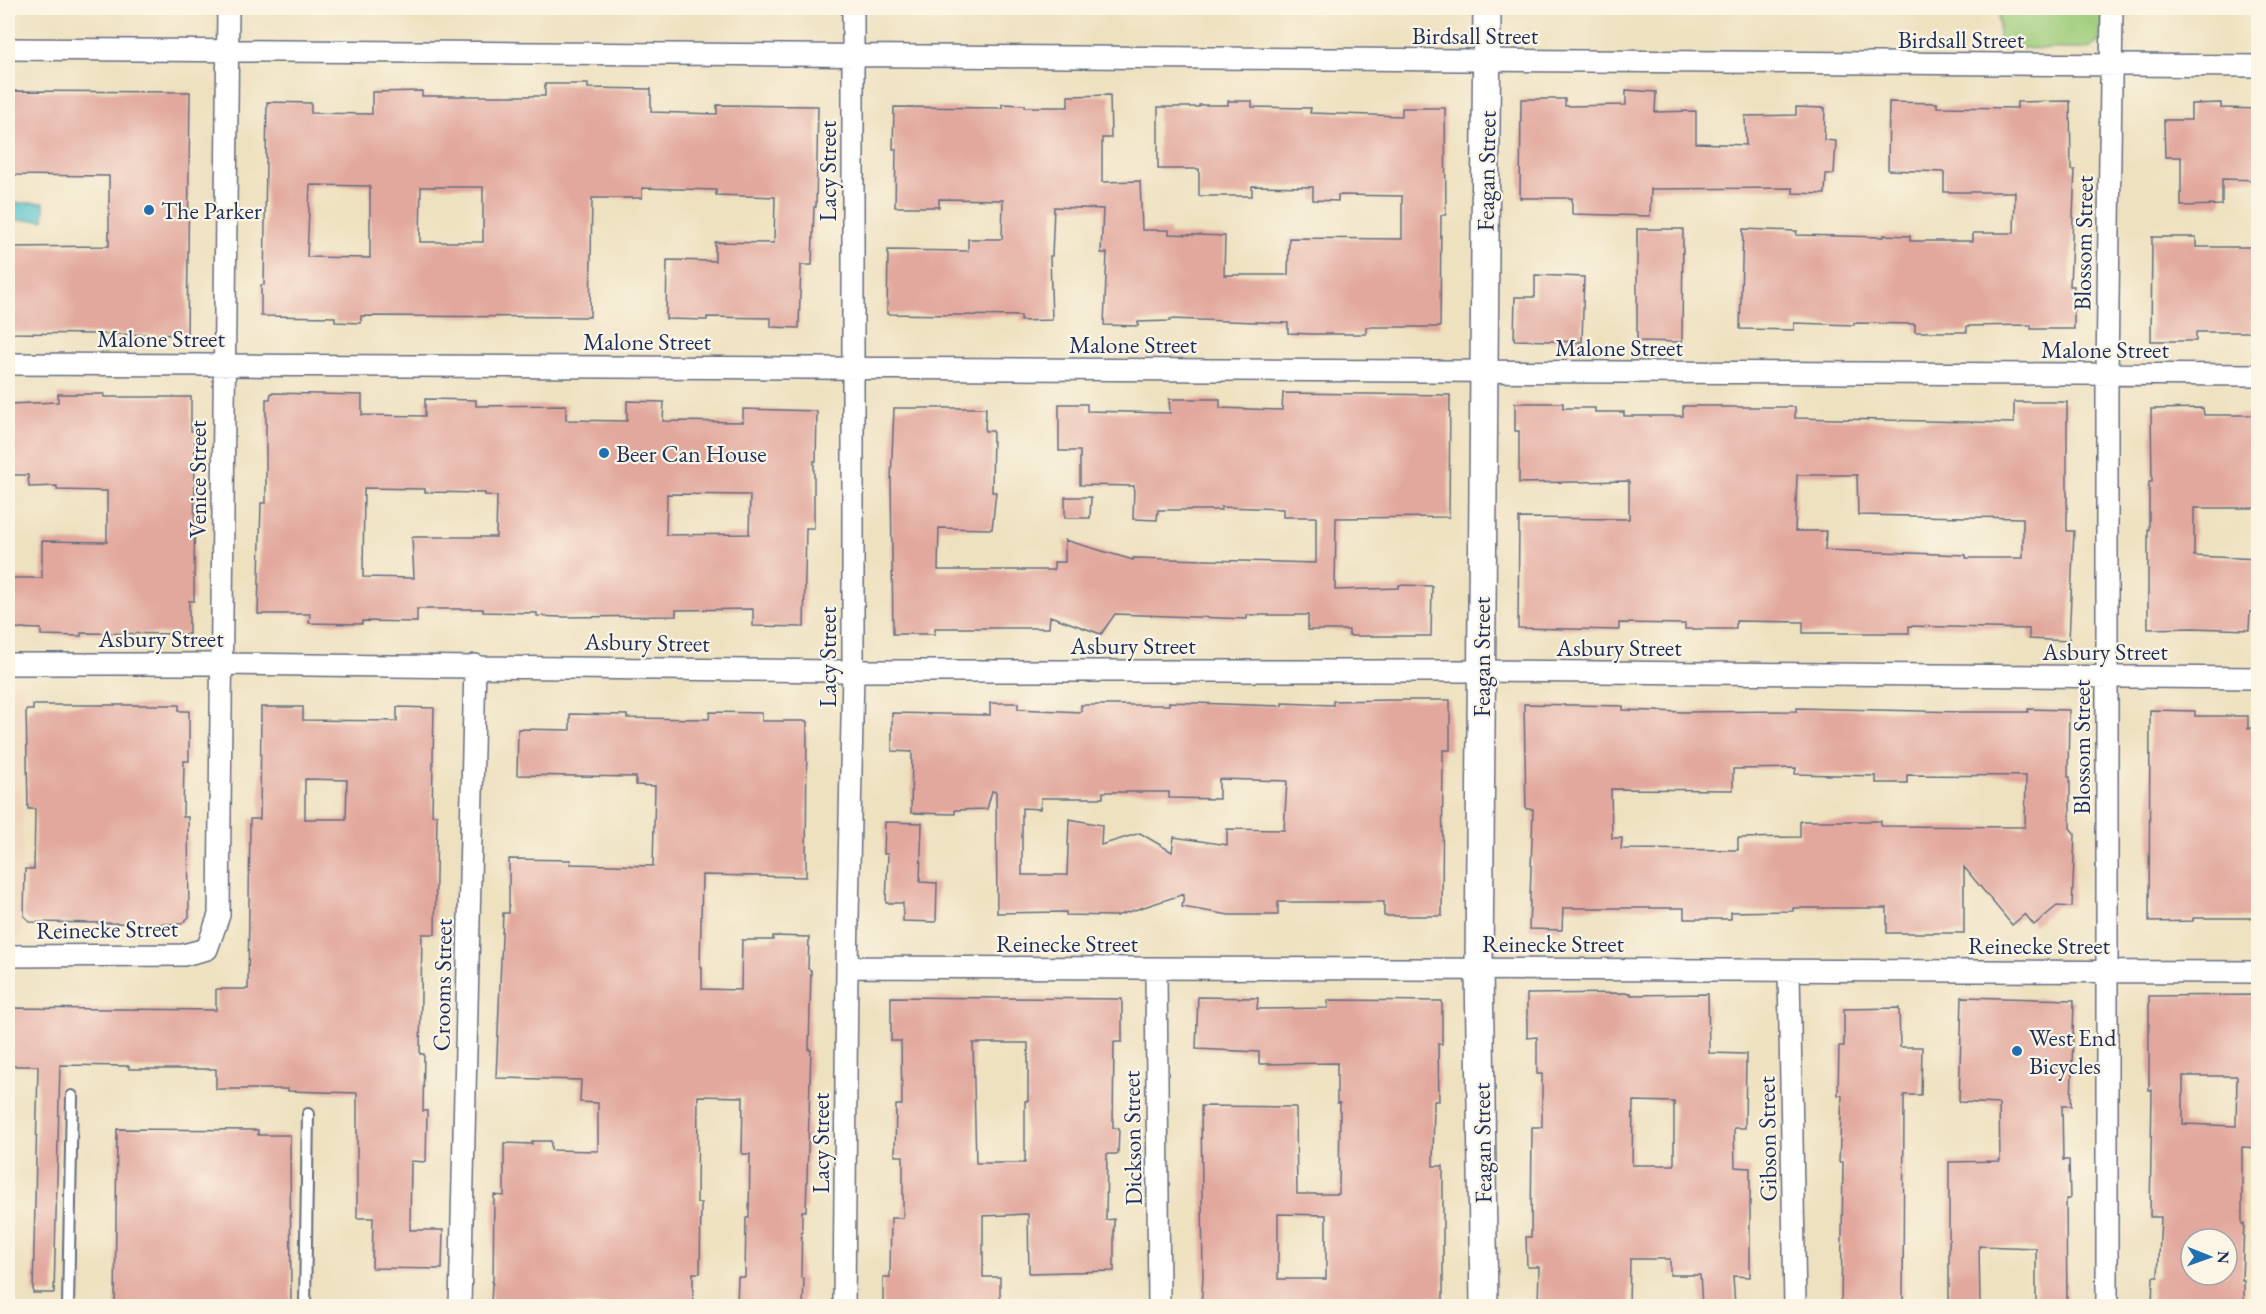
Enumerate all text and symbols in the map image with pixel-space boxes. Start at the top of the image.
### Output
street label: Birdsall Street [1412,20,1539,51]
street label: Birdsall Street [1898,24,2025,55]
street label: Feagan Street [1469,110,1503,232]
street label: Lacy Street [812,120,843,221]
street label: Blossom Street [2066,175,2100,311]
place label: The Parker [161,195,262,226]
marker: The Parker [142,203,156,217]
street label: Malone Street [97,323,225,354]
street label: Malone Street [583,326,711,357]
street label: Malone Street [1069,329,1197,360]
street label: Malone Street [1555,332,1683,363]
street label: Malone Street [2041,334,2169,365]
street label: Venice Street [182,420,213,538]
place label: Beer Can House [616,438,767,469]
marker: Beer Can House [597,446,611,460]
street label: Feagan Street [1466,596,1497,717]
street label: Lacy Street [812,606,843,707]
street label: Asbury Street [97,623,224,654]
street label: Asbury Street [583,625,710,659]
street label: Asbury Street [1069,630,1196,661]
street label: Asbury Street [1555,632,1682,663]
street label: Asbury Street [2041,636,2168,667]
street label: Blossom Street [2066,679,2097,815]
street label: Reinecke Street [36,912,179,946]
street label: Crooms Street [425,918,459,1052]
street label: Reinecke Street [996,928,1138,959]
street label: Reinecke Street [1482,928,1624,959]
street label: Reinecke Street [1968,930,2110,961]
place label: West End Bicycles [2029,1022,2117,1081]
marker: West End Bicycles [2010,1044,2024,1058]
street label: Dickson Street [1115,1070,1149,1206]
street label: Gibson Street [1750,1075,1784,1202]
street label: Feagan Street [1465,1082,1499,1204]
street label: Lacy Street [805,1092,836,1193]
north arrow [2179,1227,2239,1287]
text: N [2213,1251,2234,1264]

